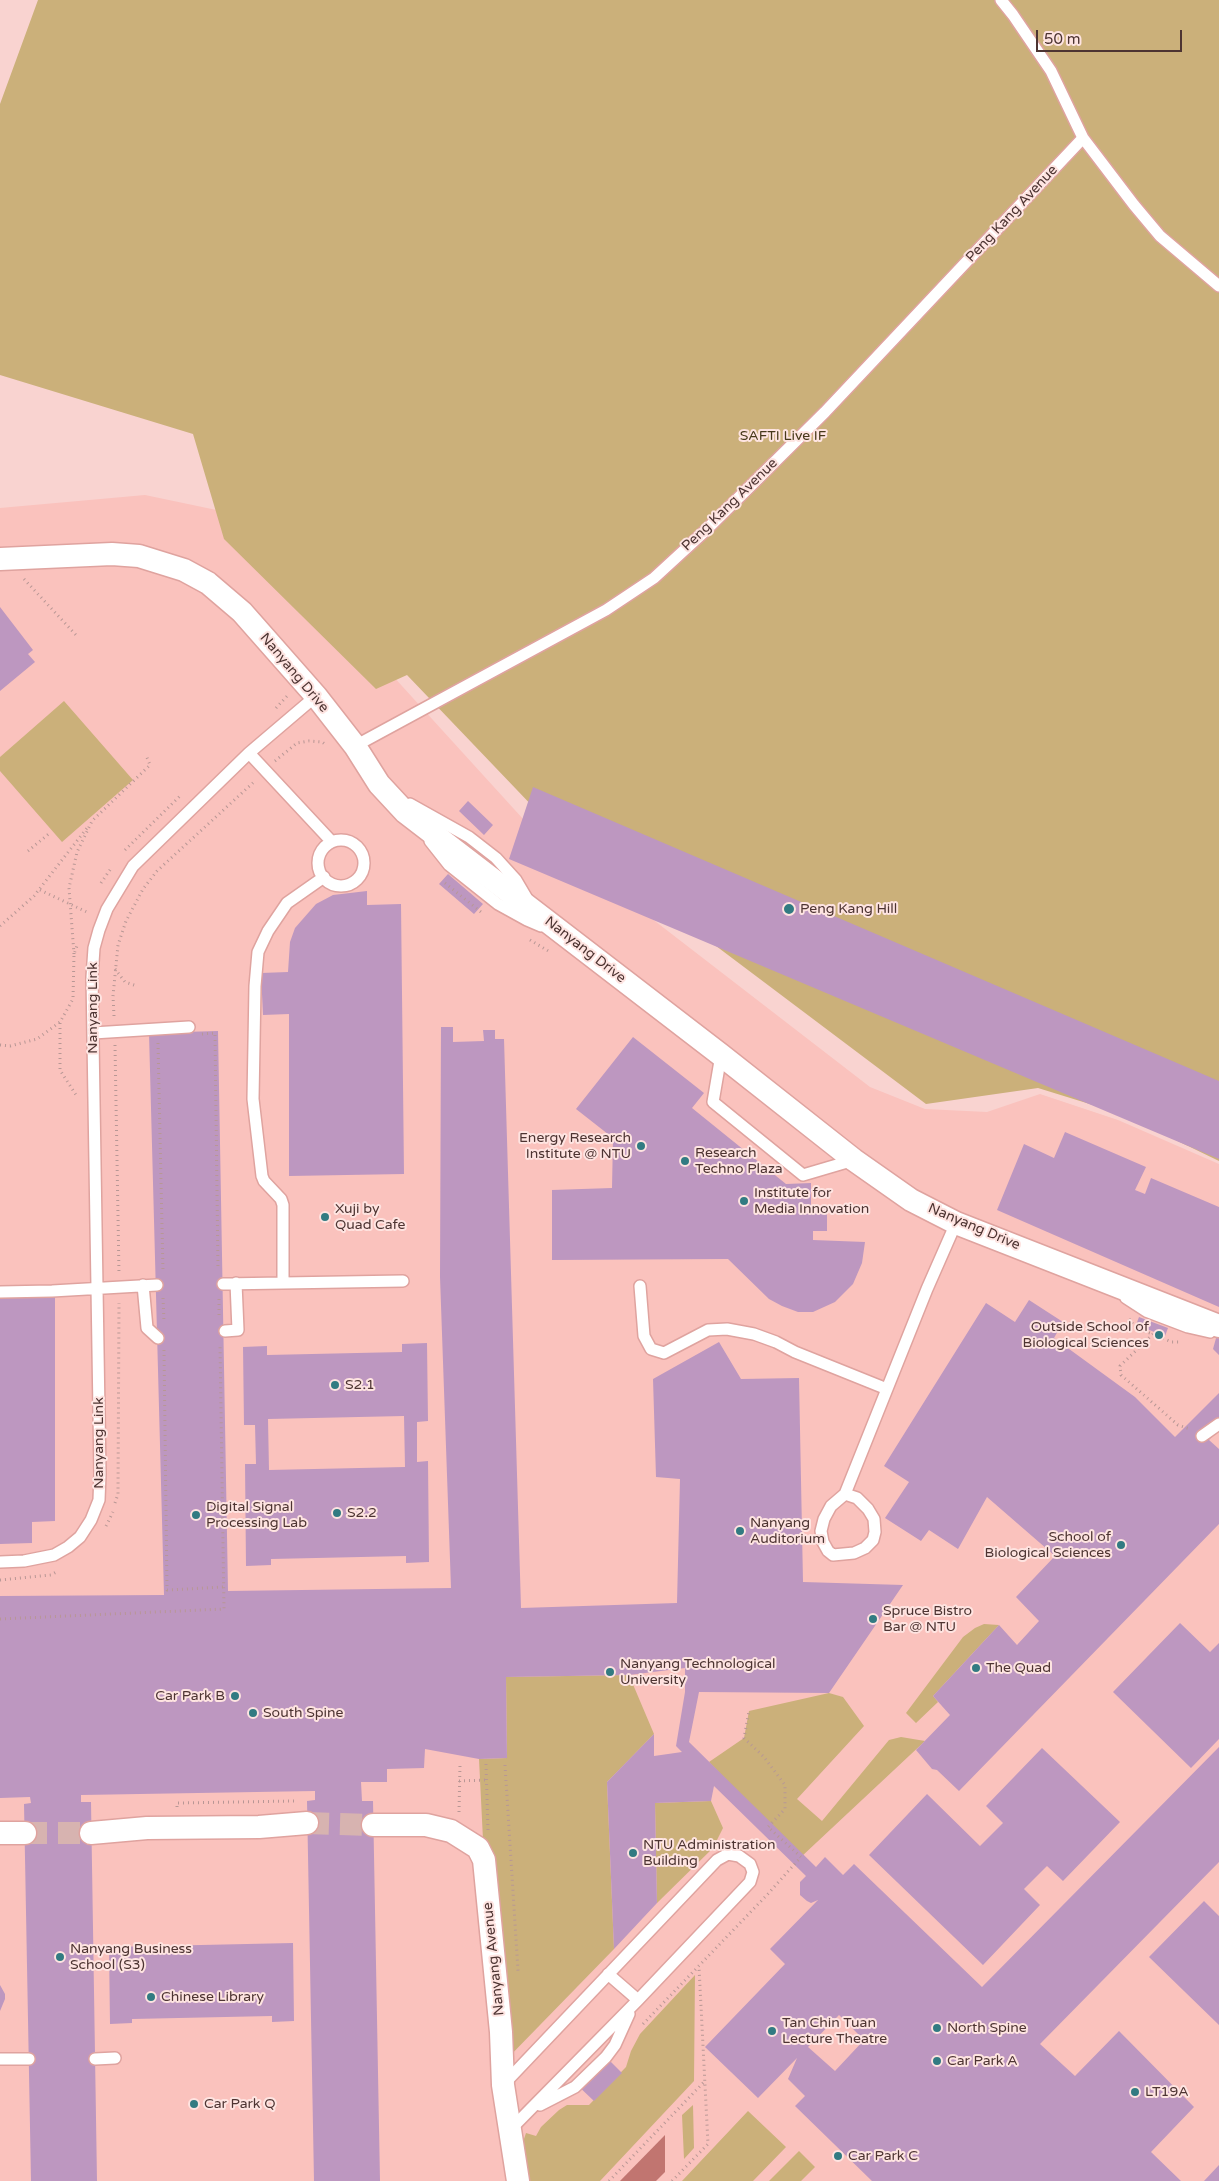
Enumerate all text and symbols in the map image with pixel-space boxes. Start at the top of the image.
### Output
scale bar [1039,20,1185,52]
text: 50 m [1044,30,1081,48]
street label: Peng Kang Avenue [963,162,1061,266]
park label: SAFTI Live IF [740,428,826,444]
street label: Peng Kang Avenue [679,455,781,555]
street label: Nanyang Drive [256,630,332,716]
place label: Peng Kang Hill [800,901,897,917]
marker: Peng Kang Hill [782,902,796,916]
street label: Nanyang Drive [541,913,629,987]
street label: Nanyang Link [85,962,101,1054]
place label: Energy Research Institute @ NTU [519,1130,631,1162]
marker: Energy Research Institute @ NTU [635,1140,647,1152]
place label: Research Techno Plaza [695,1145,783,1178]
marker: Research Techno Plaza [679,1155,691,1167]
place label: Institute for Media Innovation [754,1185,869,1218]
marker: Institute for Media Innovation [738,1195,750,1207]
street label: Nanyang Drive [925,1200,1023,1254]
place label: Xuji by Quad Cafe [335,1201,405,1234]
marker: Xuji by Quad Cafe [319,1211,331,1223]
place label: Outside School of Biological Sciences [1023,1319,1149,1351]
marker: Outside School of Biological Sciences [1153,1329,1165,1341]
place label: S2.1 [345,1377,375,1393]
marker: S2.1 [329,1379,341,1391]
street label: Nanyang Link [91,1397,107,1489]
place label: Digital Signal Processing Lab [206,1499,307,1531]
place label: S2.2 [347,1505,377,1521]
marker: S2.2 [331,1507,343,1519]
marker: Digital Signal Processing Lab [190,1509,202,1521]
place label: Nanyang Auditorium [750,1515,825,1548]
marker: Nanyang Auditorium [734,1525,746,1537]
place label: School of Biological Sciences [985,1529,1111,1561]
marker: School of Biological Sciences [1115,1539,1127,1551]
place label: Spruce Bistro Bar @ NTU [883,1603,972,1635]
marker: Spruce Bistro Bar @ NTU [867,1613,879,1625]
place label: Nanyang Technological University [620,1656,776,1688]
place label: The Quad [986,1660,1051,1676]
marker: The Quad [970,1662,982,1674]
marker: Nanyang Technological University [604,1666,616,1678]
place label: Car Park B [155,1688,225,1704]
marker: Car Park B [229,1690,241,1702]
place label: South Spine [263,1705,343,1721]
marker: South Spine [247,1707,259,1719]
place label: NTU Administration Building [643,1837,775,1870]
marker: NTU Administration Building [627,1847,639,1859]
street label: Nanyang Avenue [480,1901,508,2017]
place label: Nanyang Business School (S3) [70,1941,192,1974]
marker: Nanyang Business School (S3) [54,1951,66,1963]
place label: Chinese Library [161,1989,264,2005]
marker: Chinese Library [145,1991,157,2003]
place label: Tan Chin Tuan Lecture Theatre [782,2015,887,2048]
place label: North Spine [947,2020,1027,2036]
marker: North Spine [931,2022,943,2034]
marker: Tan Chin Tuan Lecture Theatre [766,2025,778,2037]
place label: Car Park A [947,2053,1018,2069]
marker: Car Park A [931,2055,943,2067]
place label: LT19A [1145,2084,1189,2100]
marker: LT19A [1129,2086,1141,2098]
place label: Car Park Q [204,2096,276,2112]
marker: Car Park Q [188,2098,200,2110]
place label: Car Park C [848,2148,918,2164]
marker: Car Park C [832,2150,844,2162]

